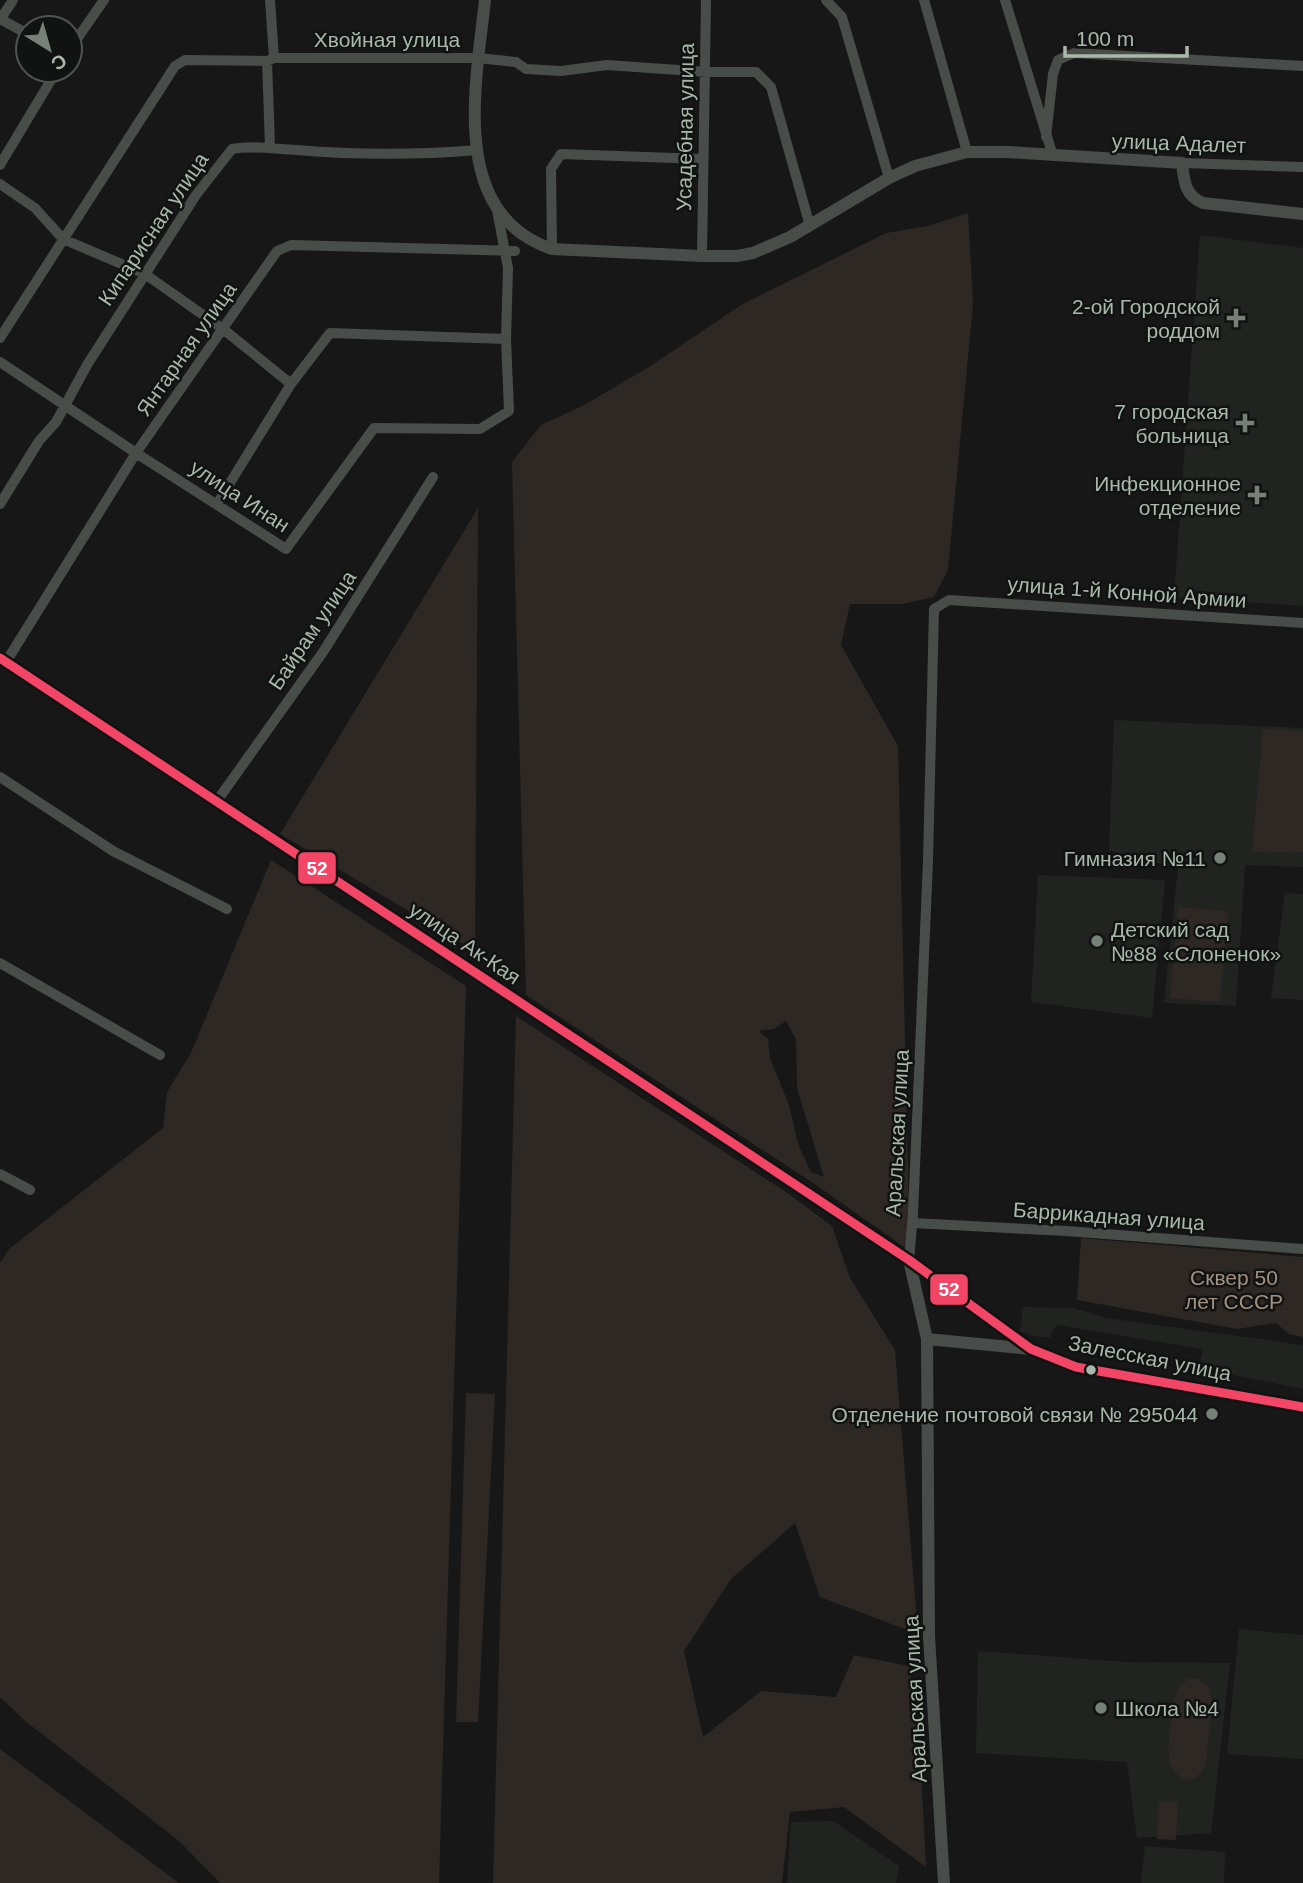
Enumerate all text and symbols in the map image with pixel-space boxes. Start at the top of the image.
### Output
north arrow [14,14,84,84]
scale bar [1065,14,1188,58]
text: 100 m [1076,27,1134,50]
street label: Хвойная улица [314,28,461,51]
street label: Усадебная улица [672,42,698,211]
text: С [47,50,71,75]
street label: улица Адалет [1111,129,1247,157]
street label: Кипарисная улица [93,148,213,310]
street label: Янтарная улица [131,278,241,420]
place label: 2-ой Городской роддом [1072,295,1220,342]
marker: 2-ой Городской роддом [1226,308,1246,328]
place label: 7 городская больница [1114,400,1229,447]
marker: 7 городская больница [1235,413,1255,433]
street label: улица Инан [186,455,294,537]
place label: Инфекционное отделение [1094,472,1241,519]
marker: Инфекционное отделение [1247,485,1267,505]
street label: Байрам улица [264,566,360,694]
street label: улица 1-й Конной Армии [1007,572,1247,612]
place label: Гимназия №11 [1064,847,1206,870]
marker: Гимназия №11 [1212,850,1228,866]
line badge: 52 [297,851,337,885]
text: 52 [306,858,328,879]
street label: улица Ак-Кая [405,897,525,989]
place label: Детский сад №88 «Слоненок» [1111,918,1281,965]
marker: Детский сад №88 «Слоненок» [1089,933,1105,949]
street label: Аральская улица [881,1049,913,1217]
street label: Баррикадная улица [1012,1198,1206,1234]
park label: Сквер 50 лет СССР [1185,1266,1283,1313]
line badge: 52 [929,1273,969,1306]
text: 52 [938,1279,960,1300]
street label: Залесская улица [1067,1331,1234,1385]
unlabelled marker [1084,1363,1098,1377]
place label: Отделение почтовой связи № 295044 [832,1403,1198,1426]
marker: Отделение почтовой связи № 295044 [1204,1406,1220,1422]
street label: Аральская улица [899,1615,931,1783]
place label: Школа №4 [1115,1697,1219,1720]
marker: Школа №4 [1093,1700,1109,1716]

